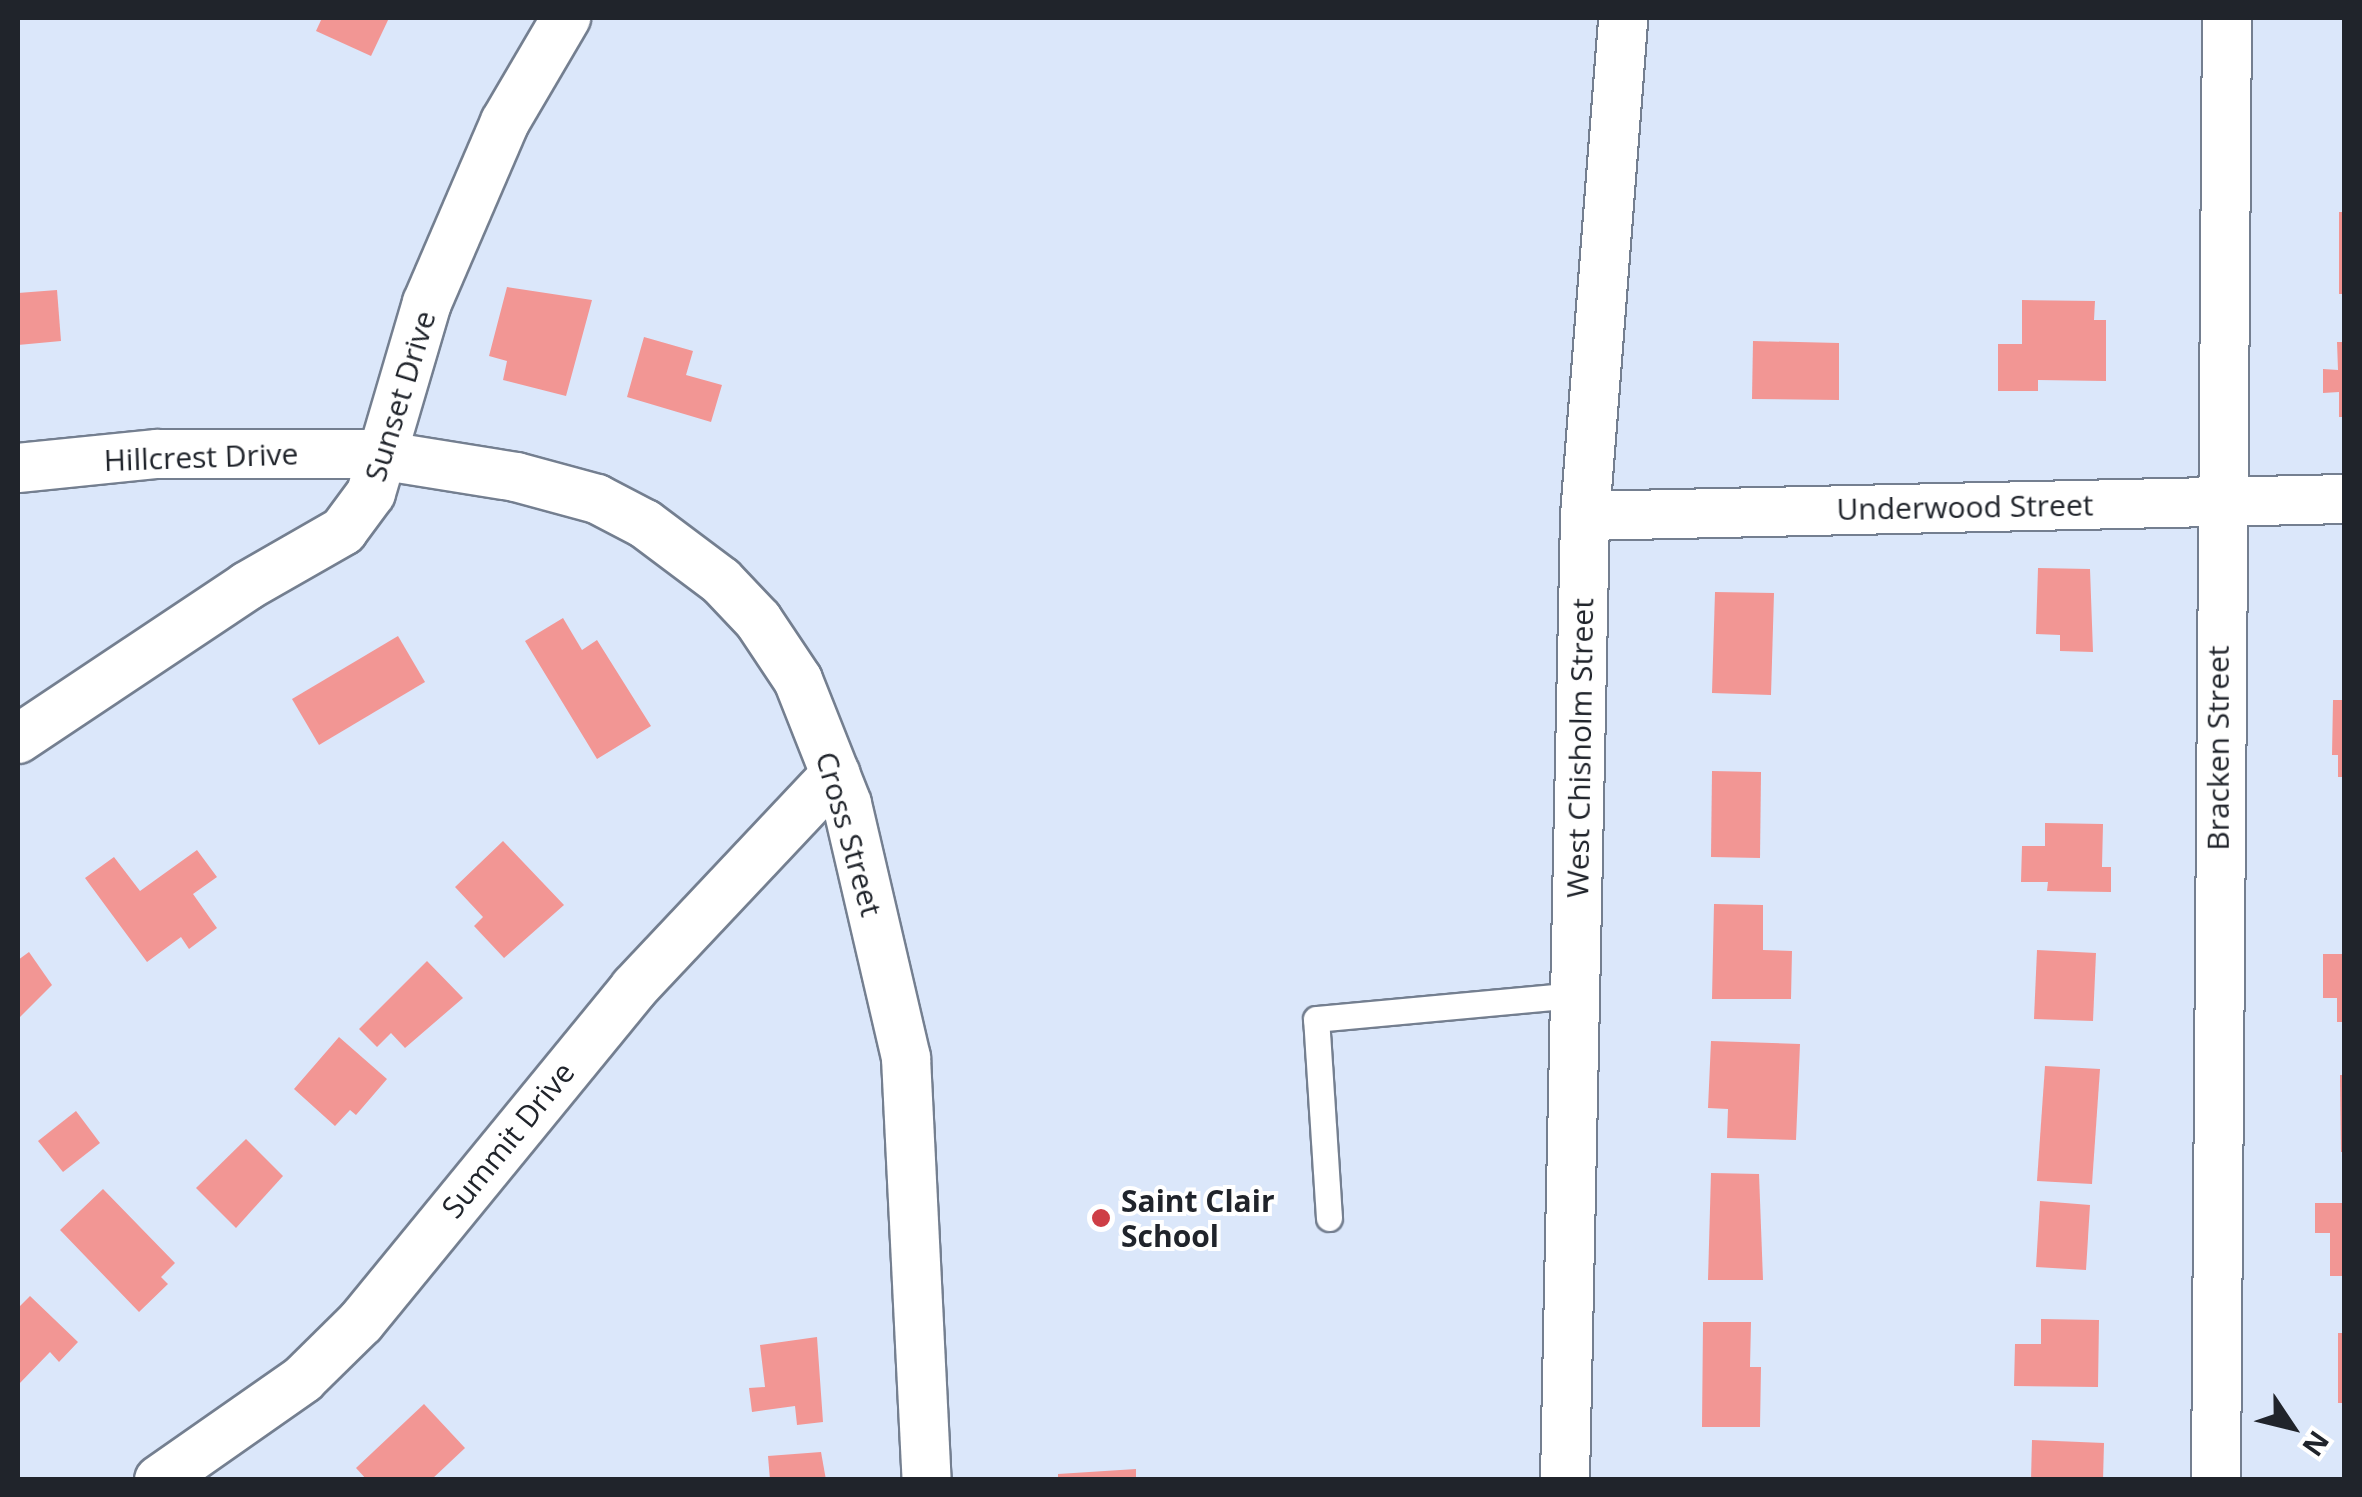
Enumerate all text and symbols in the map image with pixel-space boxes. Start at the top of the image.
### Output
street label: Sunset Drive [357,306,443,486]
street label: Hillcrest Drive [103,436,299,478]
street label: Underwood Street [1836,487,2094,527]
street label: West Chisholm Street [1559,598,1601,898]
street label: Bracken Street [2200,645,2236,851]
street label: Cross Street [808,748,890,920]
street label: Summit Drive [434,1055,582,1225]
place label: Saint Clair School [1121,1183,1275,1254]
marker: Saint Clair School [1090,1207,1112,1229]
north arrow [2242,1377,2342,1477]
text: N [2294,1424,2339,1464]

